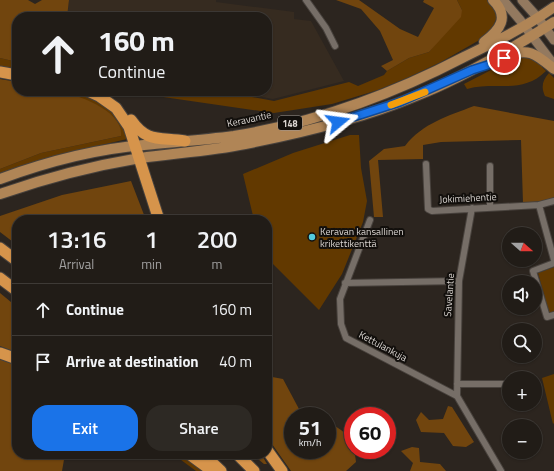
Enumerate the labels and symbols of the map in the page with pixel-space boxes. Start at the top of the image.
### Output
pin [487,41,521,75]
position arrow [317,101,359,143]
street label: Keravantie [226,107,272,131]
road number: 148 [278,116,302,130]
street label: Jokimiehentie [439,189,497,207]
place label: Keravan kansallinen krikettikenttä [320,224,404,251]
north arrow [502,227,542,267]
marker: Keravan kansallinen krikettikenttä [307,232,317,242]
street label: Savelantie [440,273,458,317]
street label: Kettulankuja [356,327,410,365]
speed limit sign: 60 [344,407,396,459]

